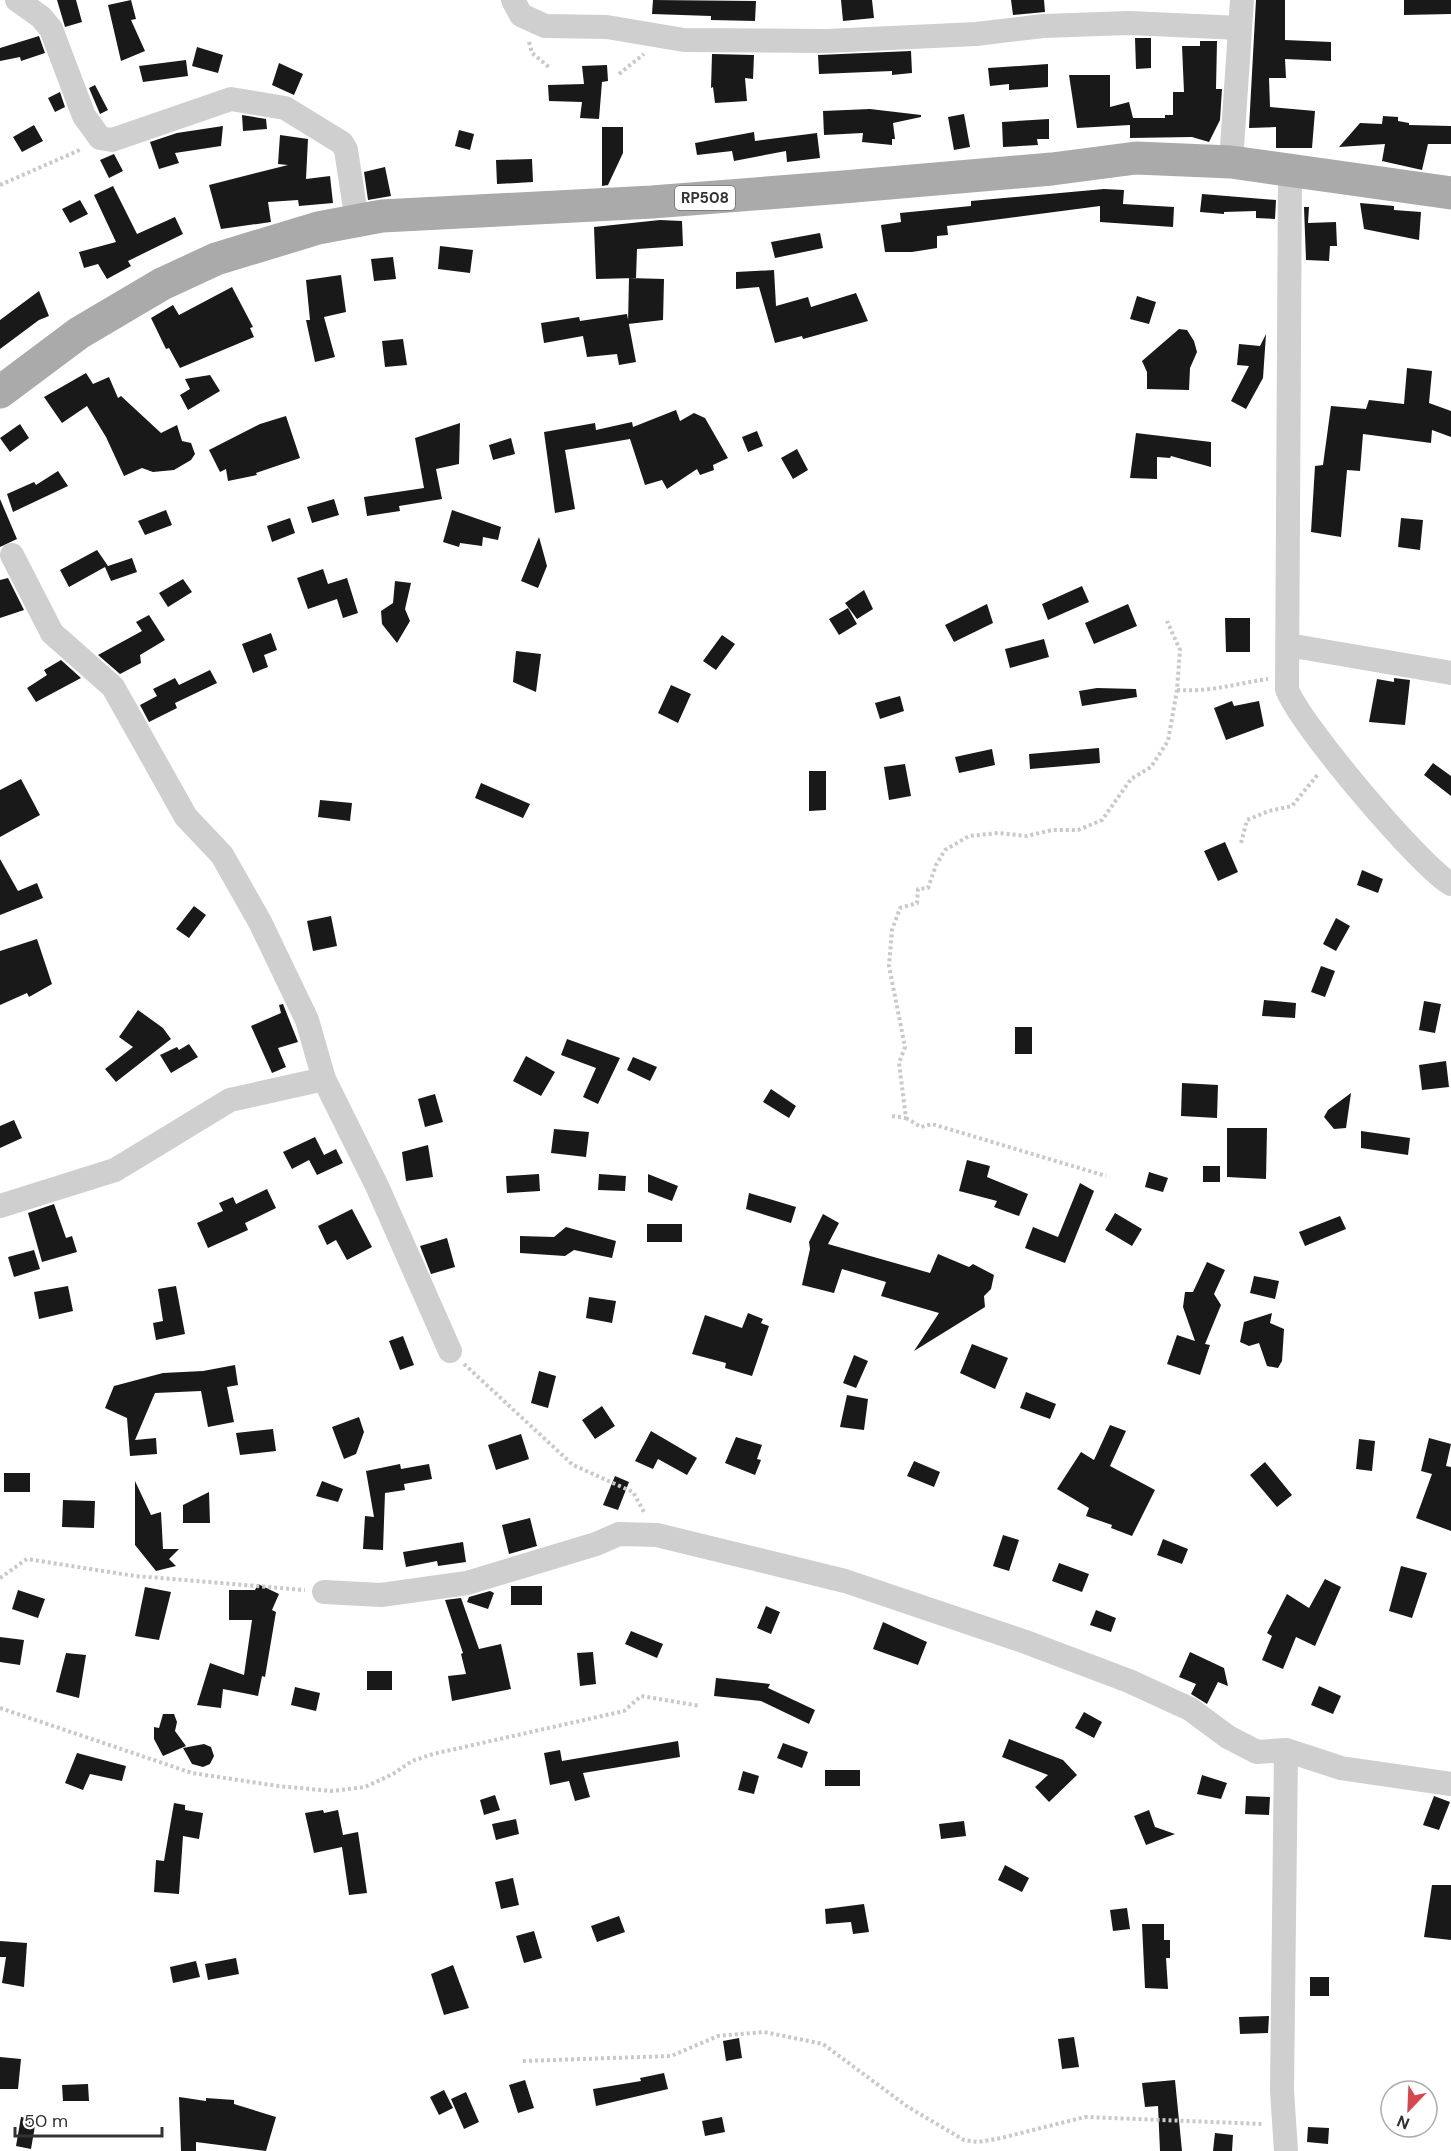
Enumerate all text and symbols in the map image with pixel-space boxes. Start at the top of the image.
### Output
road number: RP508 [675,186,735,210]
north arrow [1379,2079,1439,2139]
scale bar [15,2100,162,2138]
text: 50 m [24,2109,68,2133]
text: N [1394,2110,1413,2134]

